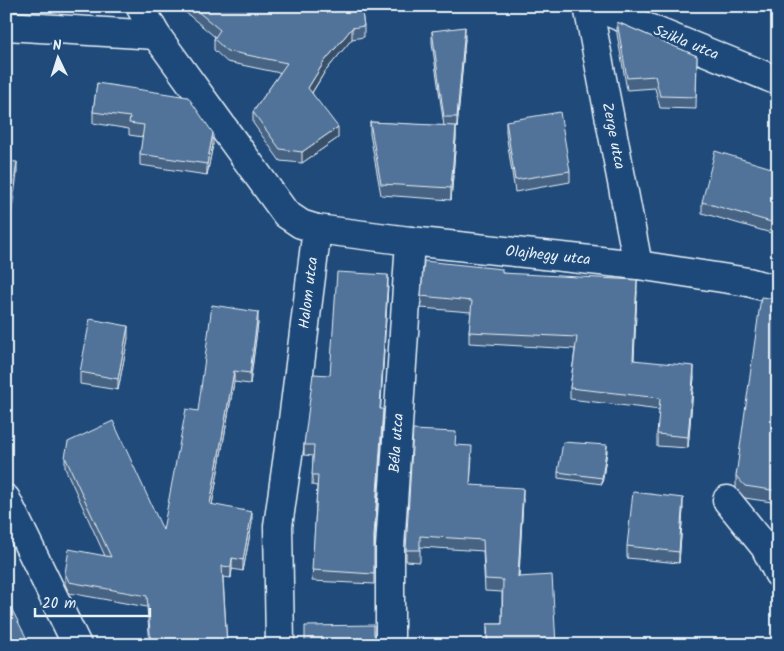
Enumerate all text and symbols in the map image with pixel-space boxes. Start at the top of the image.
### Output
street label: Szikla utca [650,19,722,67]
north arrow [32,32,82,82]
text: N [52,35,62,57]
street label: Zerge utca [595,101,631,171]
street label: Olajhegy utca [504,240,592,272]
street label: Halom utca [293,256,325,330]
street label: Béla utca [383,412,411,474]
scale bar [35,586,150,618]
text: 20 m [42,592,76,616]

